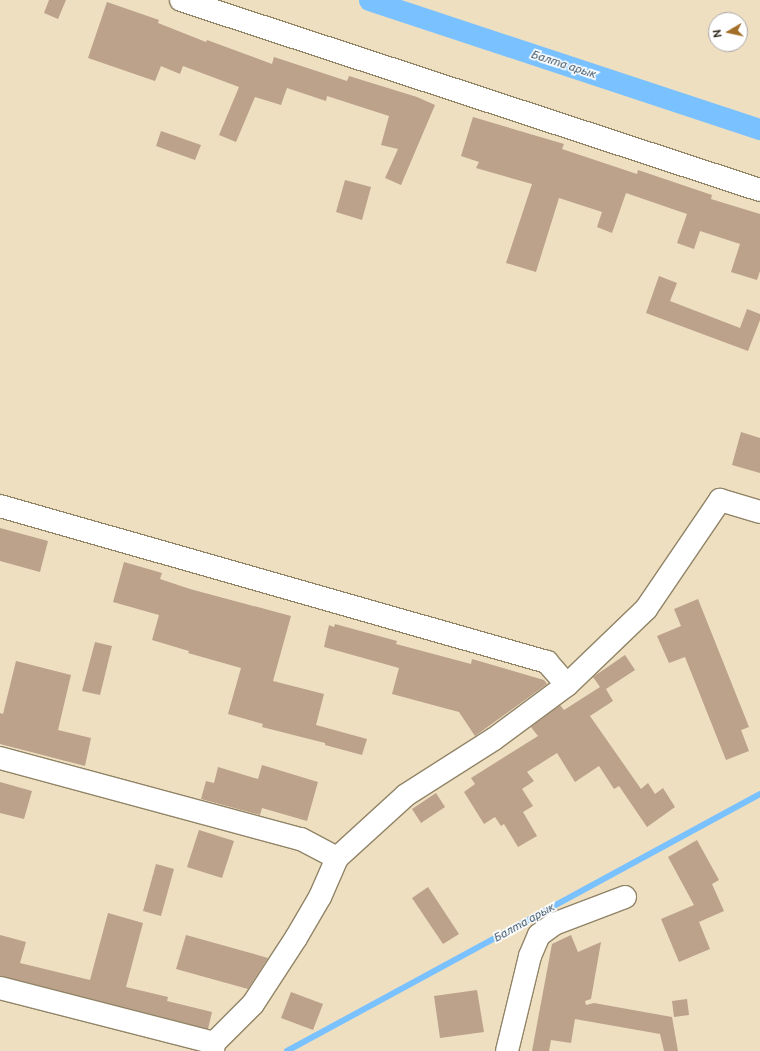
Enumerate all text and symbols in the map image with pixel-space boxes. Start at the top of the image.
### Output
north arrow [708,12,748,52]
text: N [711,29,724,39]
water label: Балта арык [530,47,598,81]
water label: Балта арык [491,899,557,945]

